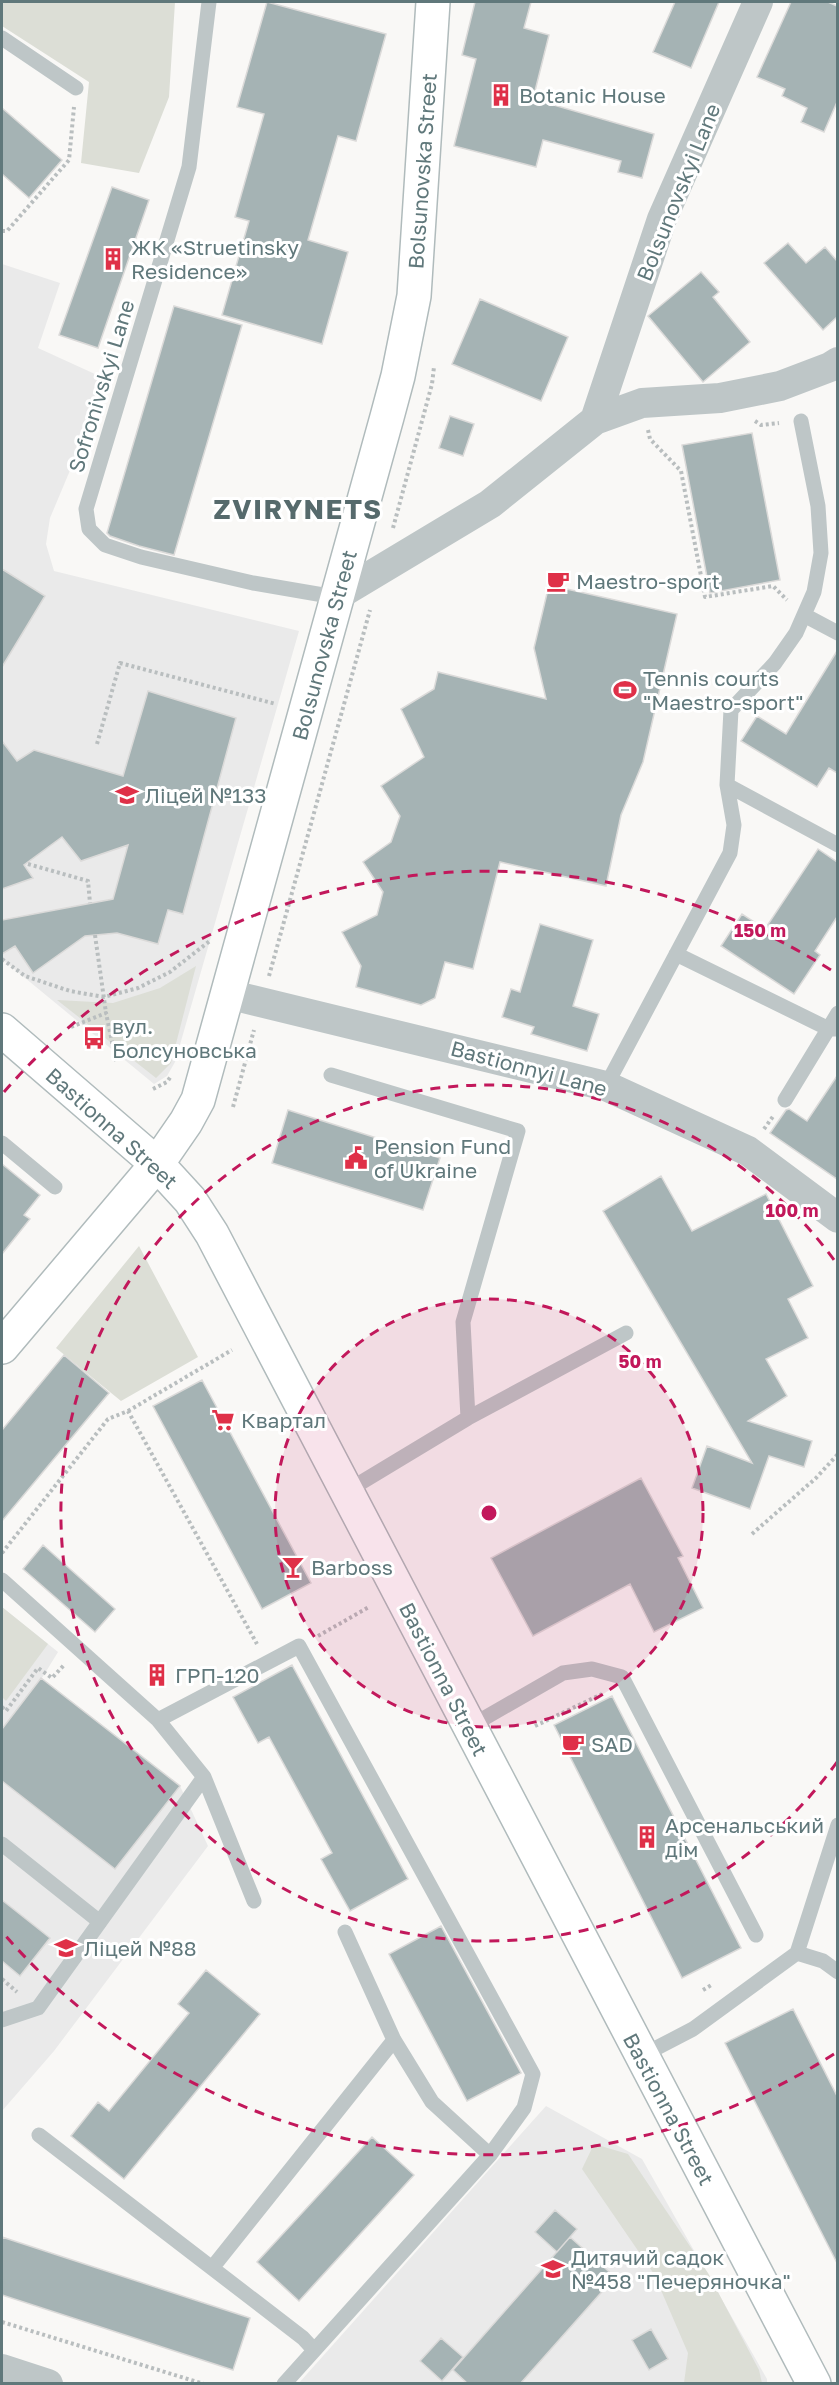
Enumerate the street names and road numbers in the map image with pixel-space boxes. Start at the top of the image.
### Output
street label: Bolsunovska Street [402,72,442,270]
street label: Bolsunovskyi Lane [631,99,725,285]
street label: Sofronivskyi Lane [62,296,140,476]
street label: Bolsunovska Street [286,547,362,743]
street label: Bastionnyi Lane [448,1035,610,1101]
street label: Bastionna Street [41,1062,183,1194]
street label: Bastionna Street [394,1598,494,1760]
street label: Bastionna Street [618,2028,720,2190]

